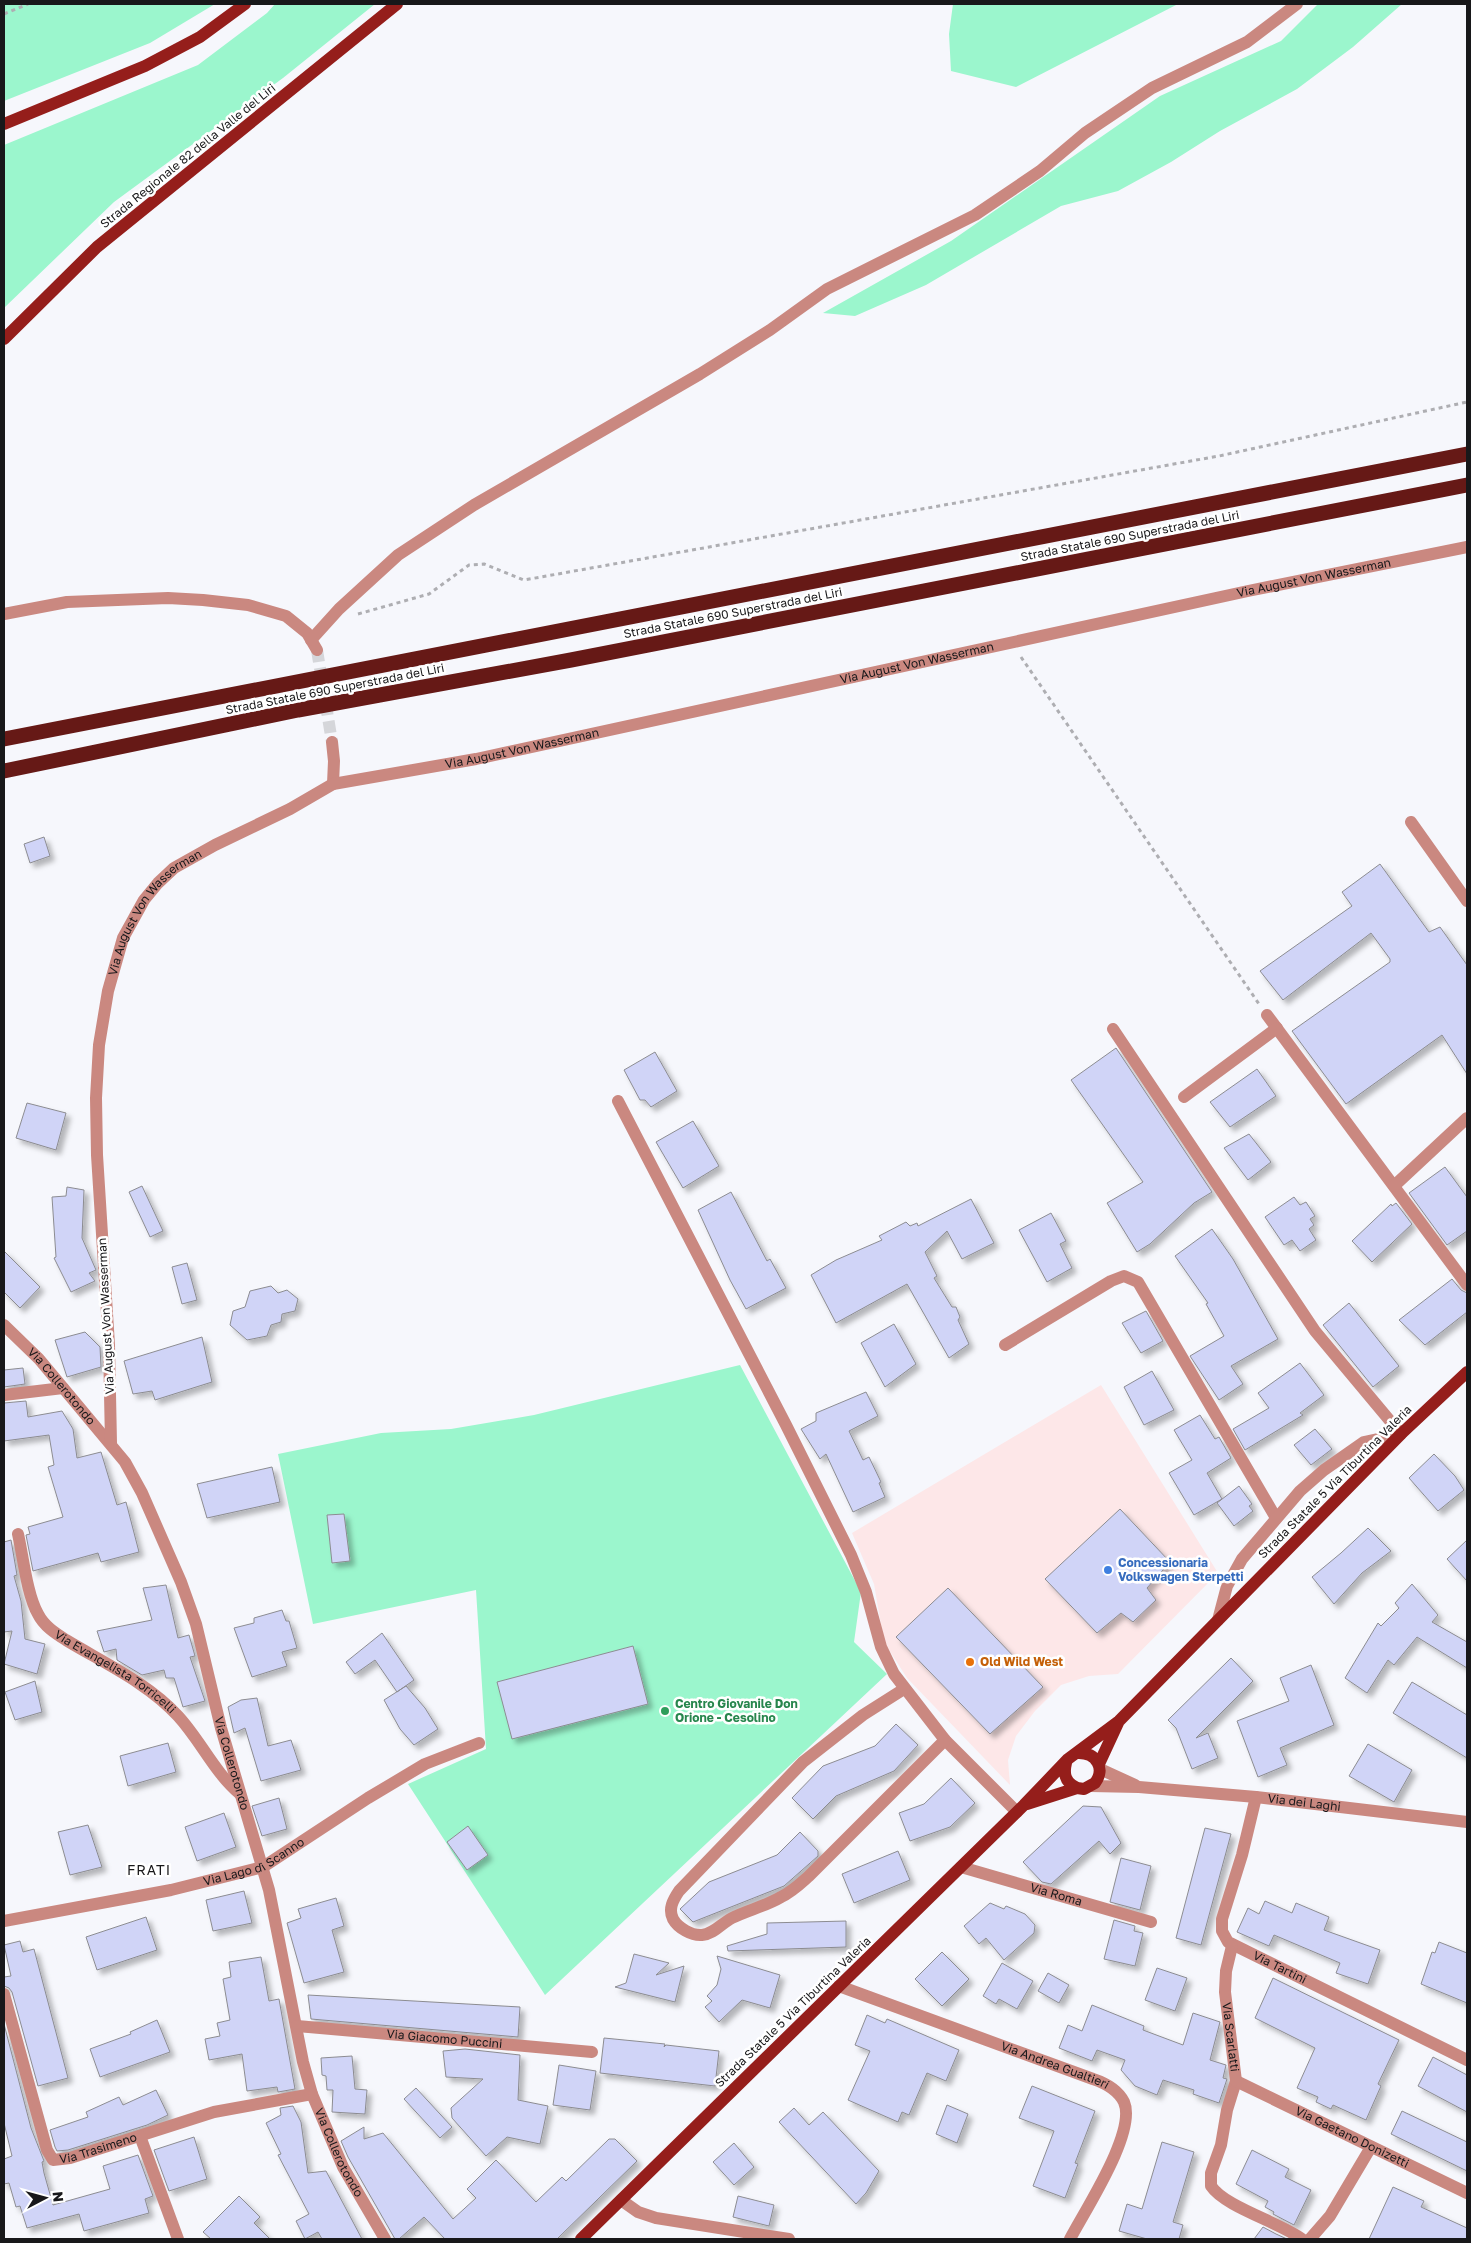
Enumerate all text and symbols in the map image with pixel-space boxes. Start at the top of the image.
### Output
street label: Strada Regionale 82 della Valle del Liri [97,80,278,231]
street label: Strada Statale 690 Superstrada del Liri [1019,507,1241,564]
street label: Via August Von Wasserman [1235,554,1392,600]
street label: Strada Statale 690 Superstrada del Liri [622,584,844,641]
street label: Via August Von Wasserman [838,639,995,687]
street label: Strada Statale 690 Superstrada del Liri [224,660,446,717]
street label: Via August Von Wasserman [444,724,600,771]
street label: Via August Von Wasserman [105,846,204,977]
street label: Via August Von Wasserman [94,1237,117,1395]
street label: Via Collerotondo [25,1344,99,1428]
street label: Strada Statale 5 Via Tiburtina Valeria [1255,1402,1414,1561]
place label: Concessionaria Volkswagen Sterpetti [1118,1555,1244,1584]
marker: Concessionaria Volkswagen Sterpetti [1102,1564,1114,1576]
street label: Via Evangelista Torricelli [52,1627,179,1716]
place label: Old Wild West [980,1654,1063,1669]
marker: Old Wild West [964,1656,976,1668]
place label: Centro Giovanile Don Orione - Cesolino [675,1696,798,1725]
marker: Centro Giovanile Don Orione - Cesolino [659,1705,671,1717]
street label: Via Collerotondo [212,1715,253,1812]
street label: Via dei Laghi [1267,1790,1342,1814]
street label: Via Lago di Scanno [202,1834,307,1889]
district label: FRATI [127,1861,171,1878]
street label: Via Roma [1028,1879,1084,1909]
street label: Strada Statale 5 Via Tiburtina Valeria [712,1933,874,2090]
street label: Via Tartini [1251,1948,1309,1987]
street label: Via Scarlatti [1219,2001,1243,2073]
street label: Via Giacomo Puccini [386,2026,503,2051]
street label: Via Andrea Gualtieri [999,2038,1112,2092]
street label: Via Gaetano Donizetti [1293,2103,1412,2171]
street label: Via Collerotondo [312,2106,367,2199]
street label: Via Trasimeno [58,2129,139,2166]
north arrow [20,2173,70,2223]
text: N [49,2190,67,2203]

